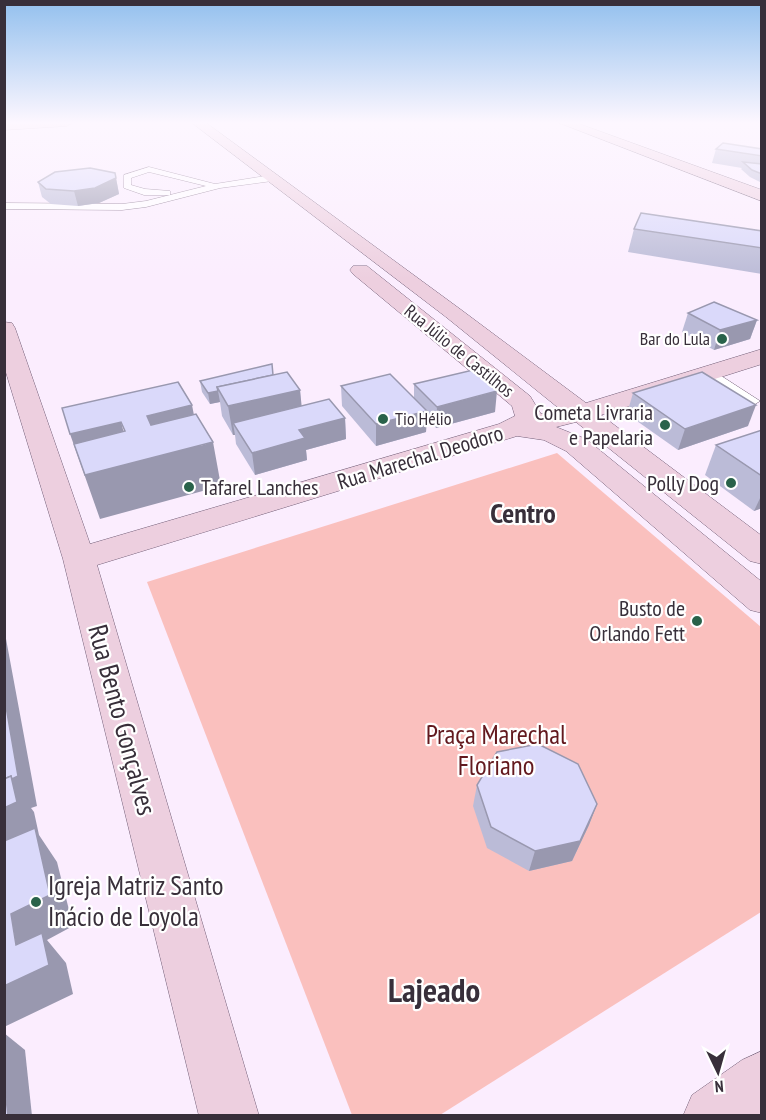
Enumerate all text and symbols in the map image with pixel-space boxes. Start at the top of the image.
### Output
street label: Rua Júlio de Castilhos [400,299,519,402]
place label: Bar do Lula [640,327,710,350]
marker: Bar do Lula [715,332,729,346]
place label: Cometa Livraria e Papelaria [534,398,653,451]
place label: Tio Hélio [395,407,452,430]
marker: Tio Hélio [376,412,390,426]
street label: Rua Marechal Deodoro [334,418,506,496]
marker: Cometa Livraria e Papelaria [658,418,672,432]
place label: Polly Dog [647,469,719,497]
place label: Tafarel Lanches [201,473,318,501]
marker: Polly Dog [724,476,738,490]
marker: Tafarel Lanches [182,480,196,494]
district label: Centro [490,494,556,531]
place label: Busto de Orlando Fett [589,594,685,647]
marker: Busto de Orlando Fett [690,614,704,628]
street label: Rua Bento Gonçalves [81,621,165,819]
park label: Praça Marechal Floriano [426,717,567,782]
place label: Igreja Matriz Santo Inácio de Loyola [48,868,223,933]
marker: Igreja Matriz Santo Inácio de Loyola [29,895,43,909]
district label: Lajeado [388,968,480,1011]
north arrow [688,1042,748,1102]
text: N [714,1077,724,1097]

